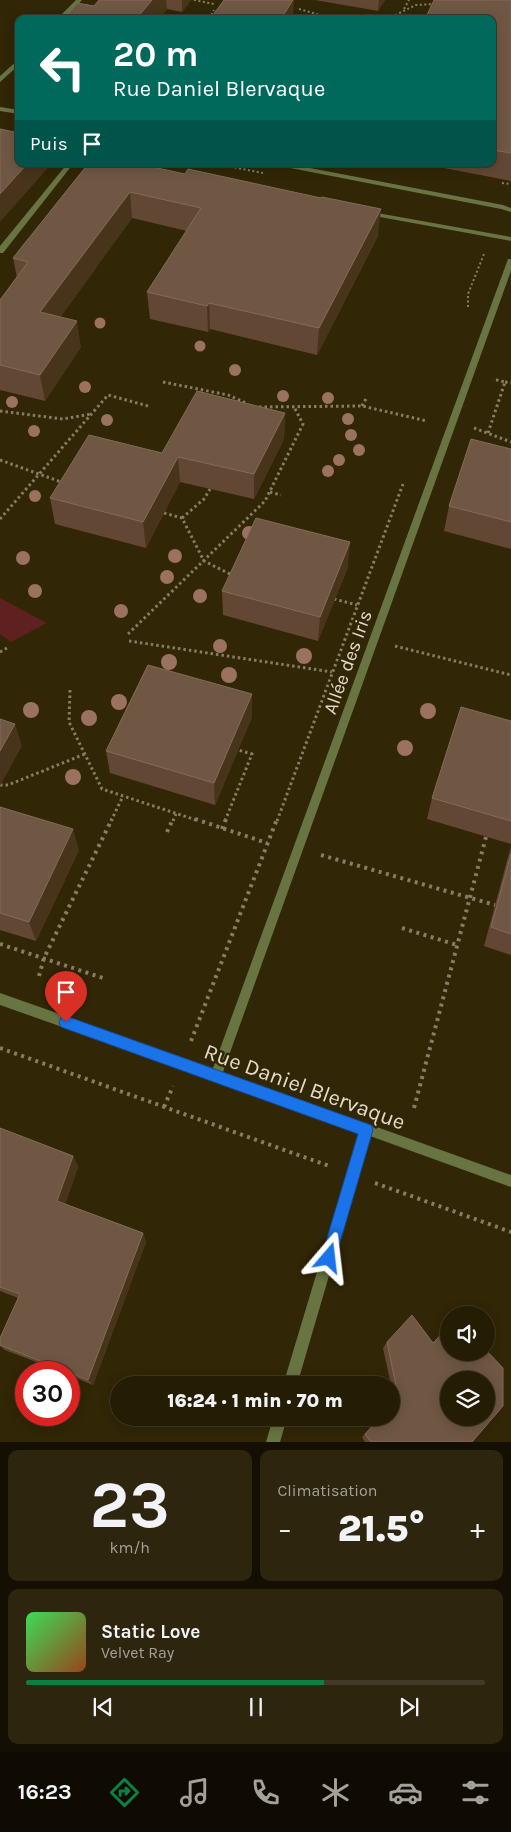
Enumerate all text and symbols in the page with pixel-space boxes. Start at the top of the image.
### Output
text: 20 m [113,34,198,75]
icon: left [30,35,95,100]
text: Rue Daniel Blervaque [113,76,325,102]
icon: arrive [78,130,106,158]
text: Puis [30,133,68,155]
street label: Allée des Iris [319,607,377,717]
pin [45,971,87,1022]
icon: arrive [52,978,80,1006]
street label: Rue Daniel Blervaque [201,1038,409,1135]
position arrow [302,1231,354,1283]
map controls [440,1306,495,1426]
button: sound [440,1306,495,1361]
speed limit sign: 30 [15,1361,80,1426]
button: layers [440,1371,495,1426]
text: 16:24 · 1 min · 70 m [167,1390,343,1412]
text: 23 [90,1467,170,1543]
text: Climatisation [278,1481,378,1500]
text: 21.5° [337,1506,425,1551]
text: − [278,1512,292,1545]
text: + [470,1512,485,1545]
text: km/h [109,1538,150,1557]
text: Static Love [101,1621,200,1643]
text: Velvet Ray [101,1643,174,1662]
icon: previous [89,1693,117,1721]
icon: pause [242,1693,270,1721]
icon: next [395,1693,423,1721]
icon: directions [107,1775,142,1810]
icon: music [177,1775,212,1810]
icon: phone [248,1775,283,1810]
icon: climate [318,1775,353,1810]
icon: car [388,1775,423,1810]
icon: filters [458,1775,493,1810]
text: 16:23 [18,1779,72,1805]

